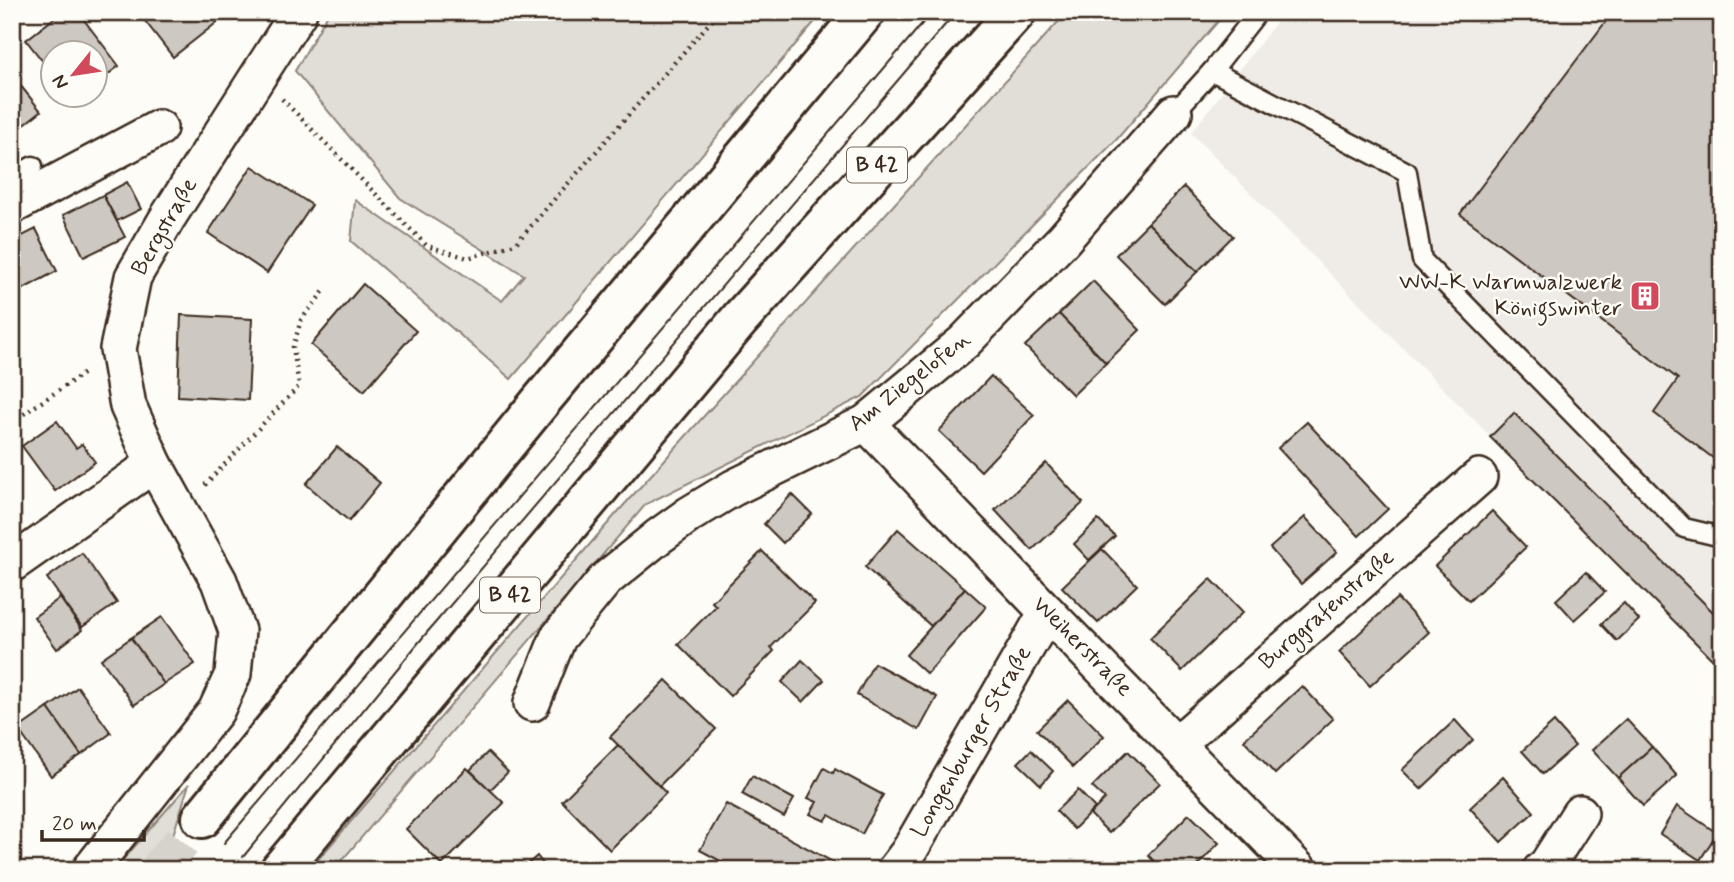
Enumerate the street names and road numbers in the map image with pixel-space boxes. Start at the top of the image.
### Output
road number: B 42 [847,148,907,182]
street label: Bergstraße [125,173,207,282]
street label: Am Ziegelofen [843,325,978,441]
street label: Burggrafenstraße [1253,543,1402,679]
road number: B 42 [480,578,540,612]
street label: Weiherstraße [1025,590,1139,704]
street label: Longenburger Straße [905,641,1041,844]

